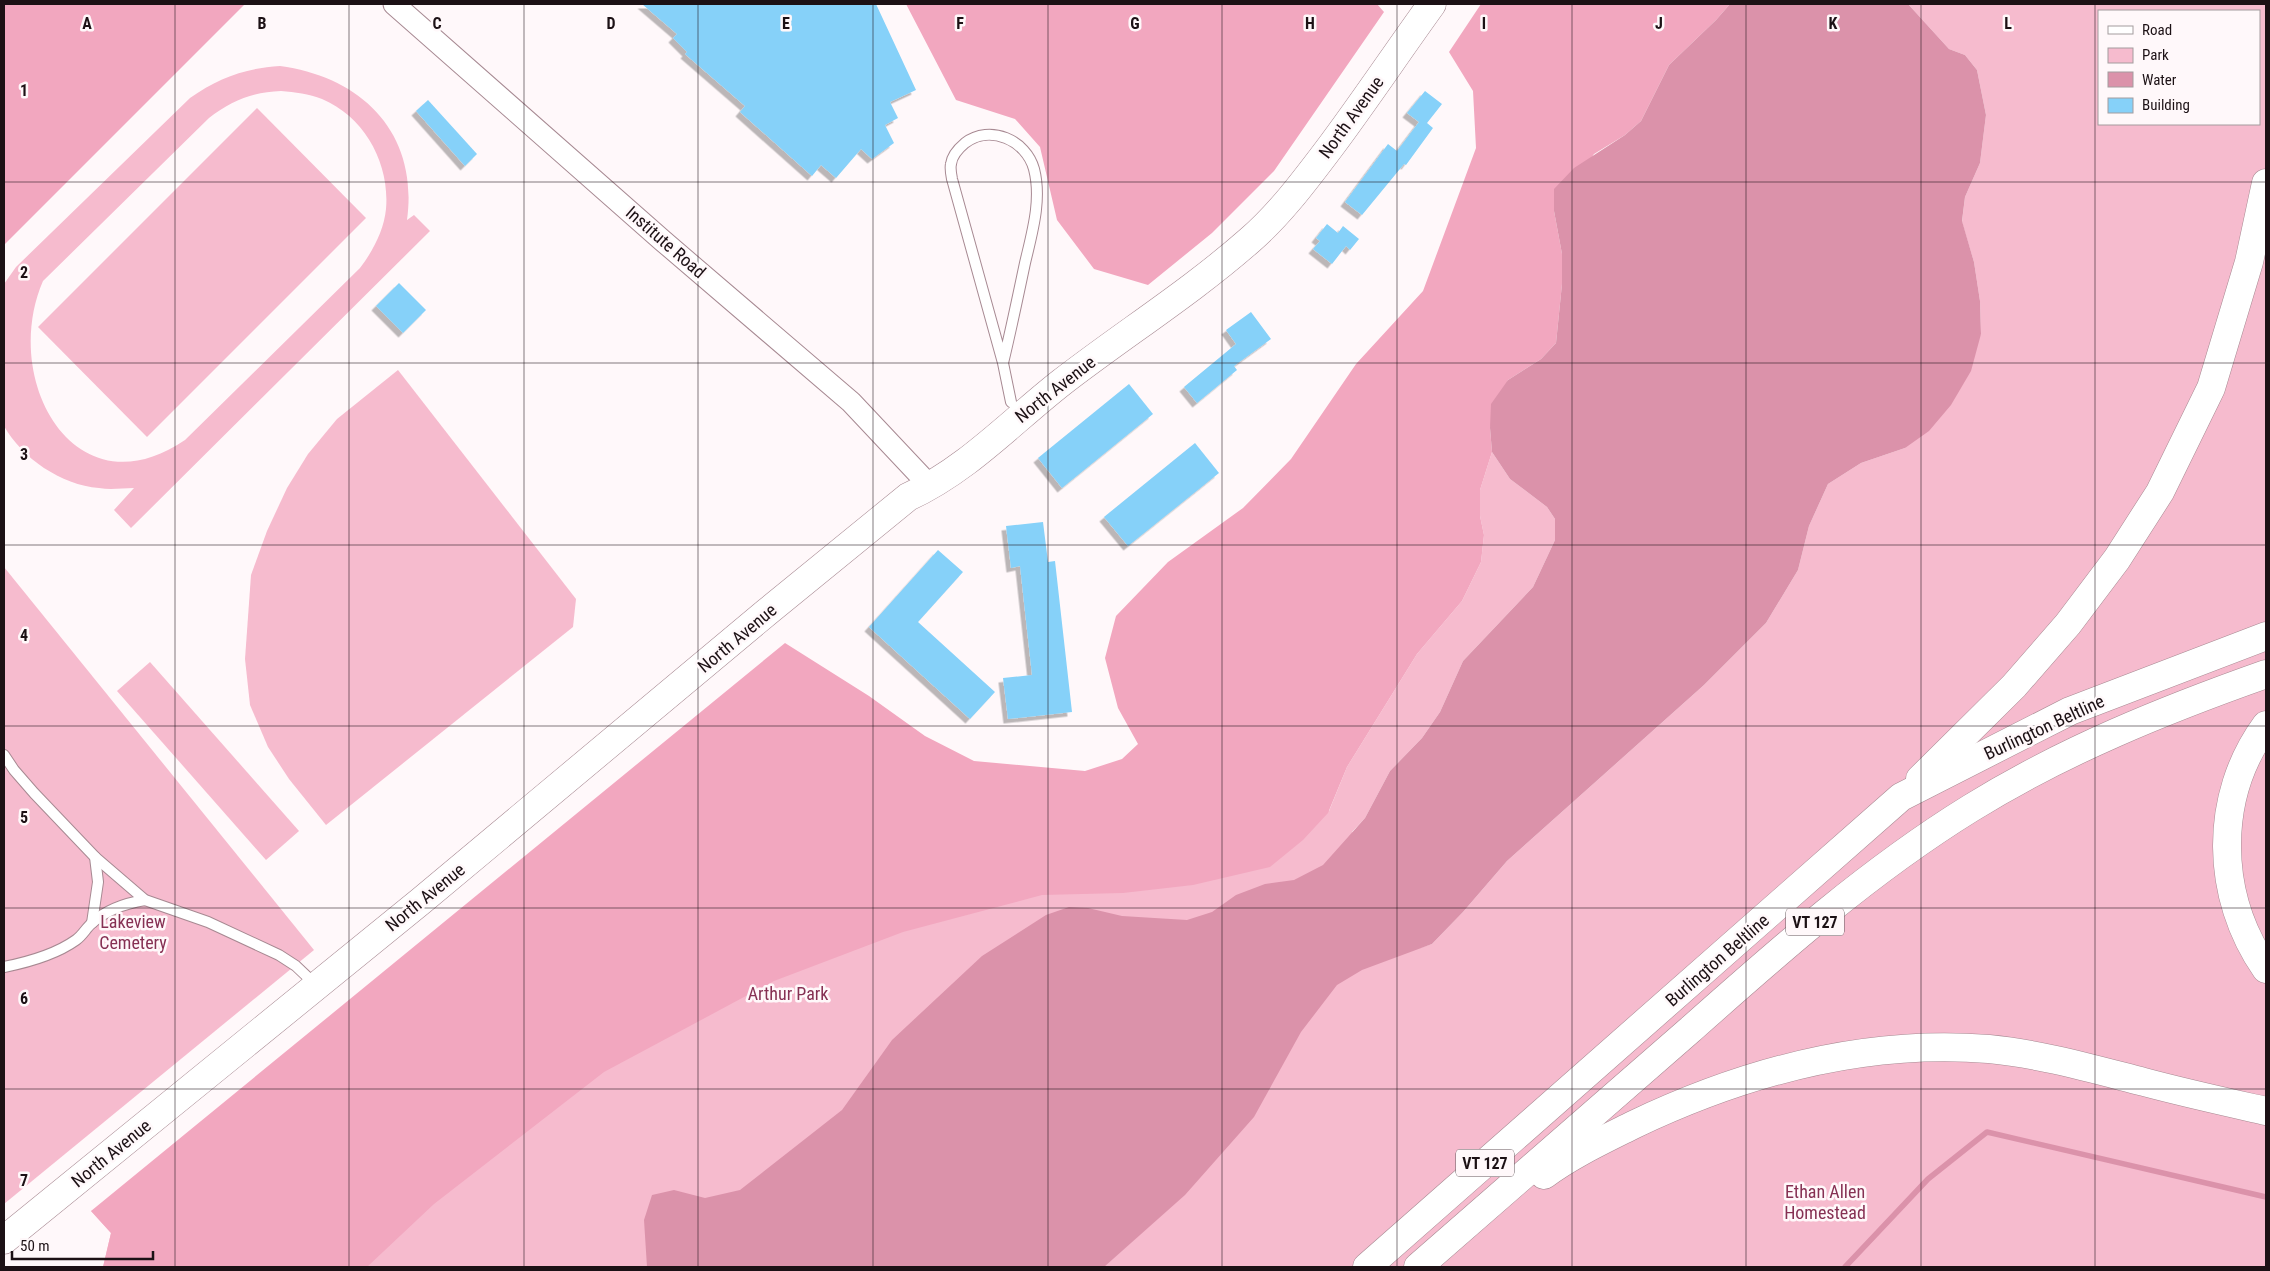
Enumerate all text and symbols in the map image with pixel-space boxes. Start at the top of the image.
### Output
legend [2098,10,2260,125]
text: A [82,14,92,33]
text: B [258,14,267,33]
text: C [432,14,442,33]
text: D [606,14,616,33]
text: E [782,14,790,33]
text: F [956,14,964,33]
text: G [1130,14,1140,33]
text: H [1305,14,1315,33]
text: I [1482,14,1486,33]
text: J [1655,14,1663,33]
text: K [1829,14,1838,33]
text: L [2004,14,2012,33]
text: Road [2142,21,2172,39]
text: Park [2142,46,2169,64]
text: Water [2142,71,2177,89]
street label: North Avenue [1314,72,1388,162]
text: 1 [20,81,28,100]
text: Building [2142,96,2190,114]
street label: Institute Road [622,202,710,282]
text: 2 [20,263,28,282]
street label: North Avenue [1011,351,1099,427]
text: 3 [20,445,28,464]
street label: North Avenue [693,599,781,677]
text: 4 [20,626,28,645]
street label: Burlington Beltline [1981,690,2107,764]
text: 5 [20,808,28,827]
street label: North Avenue [381,859,469,935]
street label: Burlington Beltline [1661,909,1773,1011]
road number: VT 127 [1786,909,1844,936]
park label: Lakeview Cemetery [99,911,167,953]
park label: Arthur Park [748,983,828,1004]
text: 6 [20,989,28,1008]
street label: North Avenue [67,1115,155,1191]
road number: VT 127 [1456,1150,1514,1176]
text: 7 [20,1171,28,1190]
park label: Ethan Allen Homestead [1784,1181,1866,1223]
scale bar [12,1228,154,1260]
text: 50 m [20,1237,50,1255]

